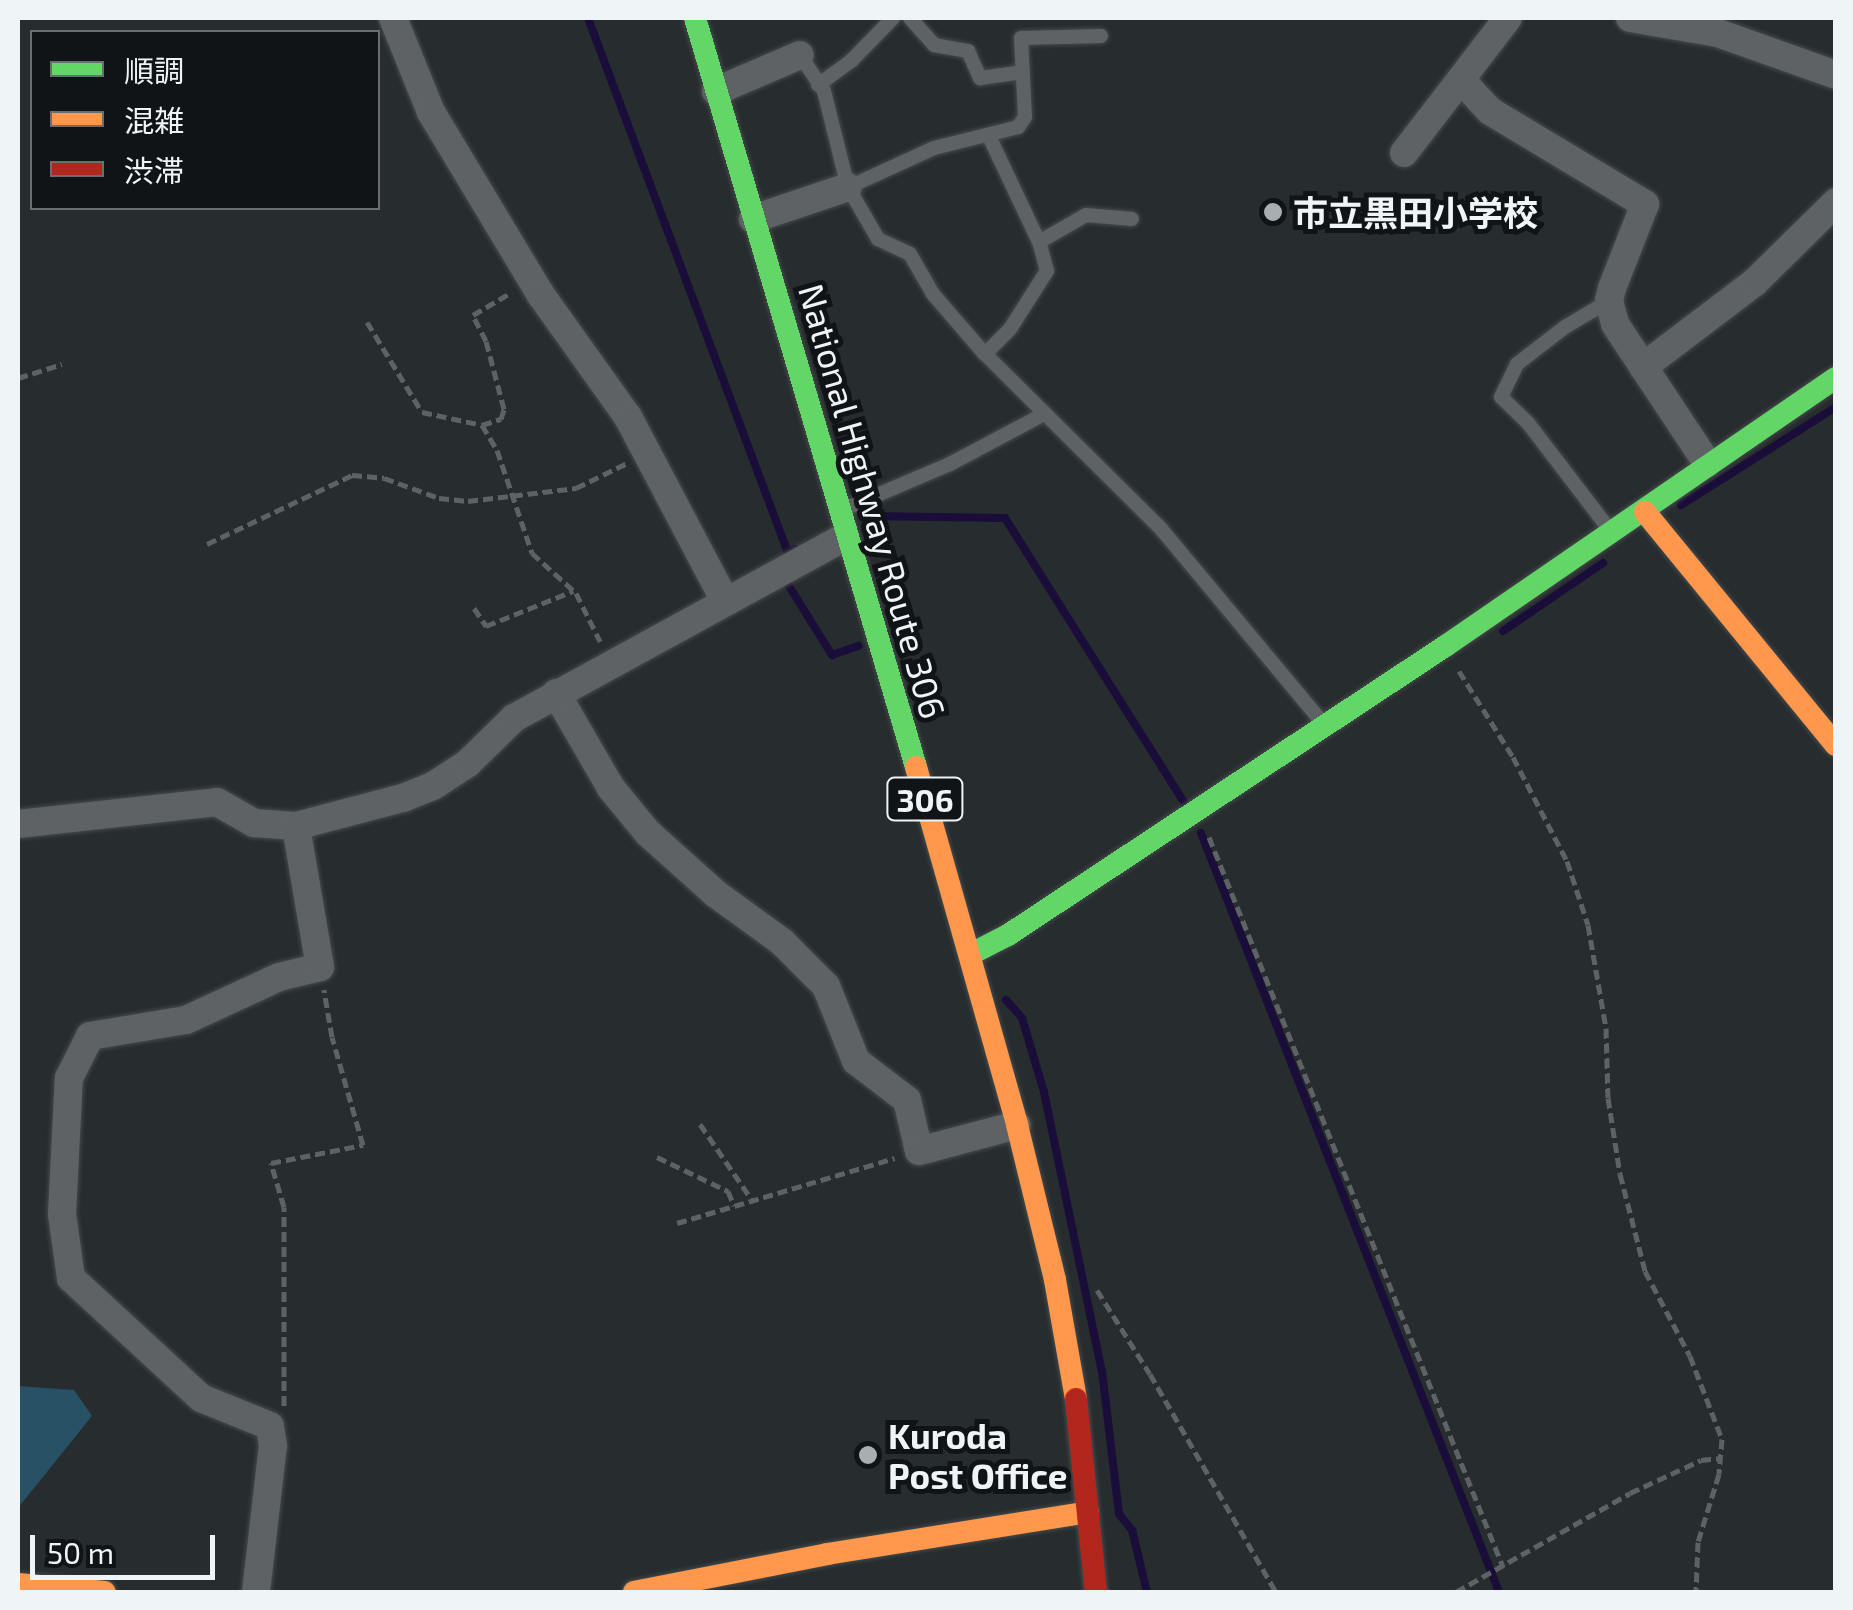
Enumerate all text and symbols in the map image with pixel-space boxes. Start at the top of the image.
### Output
legend [30,30,380,210]
text: 順調 [124,52,184,88]
text: 混雑 [124,102,184,138]
text: 渋滞 [124,152,184,188]
place label: 市立黒田小学校 [1293,191,1538,233]
marker: 市立黒田小学校 [1262,201,1284,223]
street label: National Highway Route 306 [791,278,955,724]
road number: 306 [885,772,965,826]
place label: Kuroda Post Office [888,1414,1068,1496]
marker: Kuroda Post Office [857,1444,879,1466]
scale bar [35,1515,220,1577]
text: 50 m [47,1534,114,1570]

